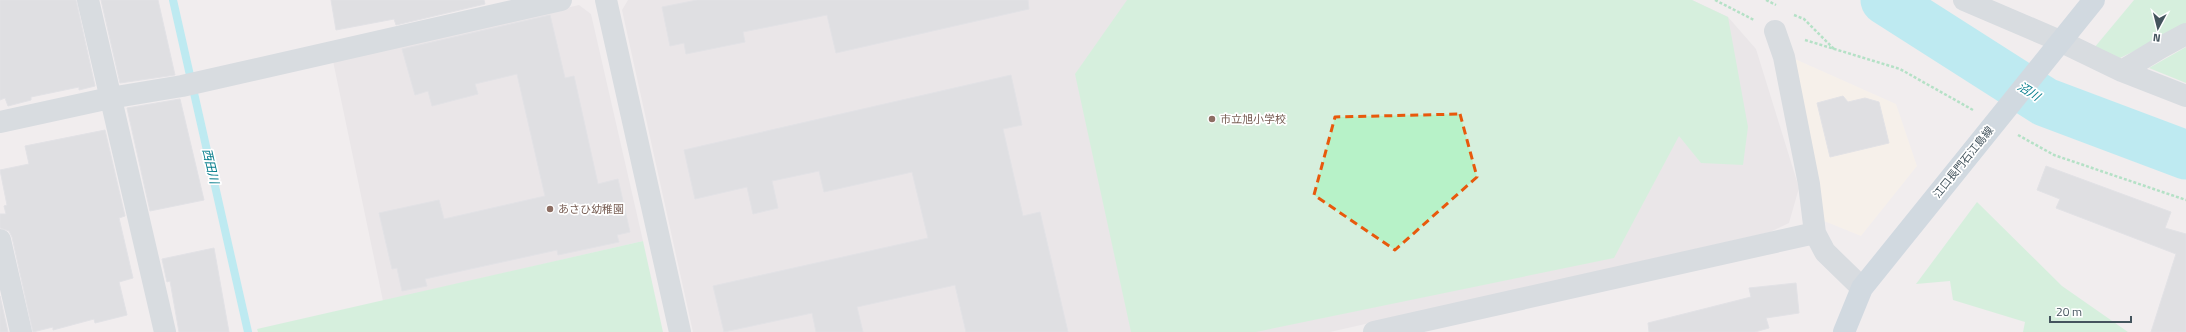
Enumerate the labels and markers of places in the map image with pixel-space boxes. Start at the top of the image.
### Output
place label: 市立旭小学校 [1220,111,1286,127]
marker: 市立旭小学校 [1207,114,1217,124]
place label: あさひ幼稚園 [558,201,624,217]
marker: あさひ幼稚園 [545,204,555,214]

